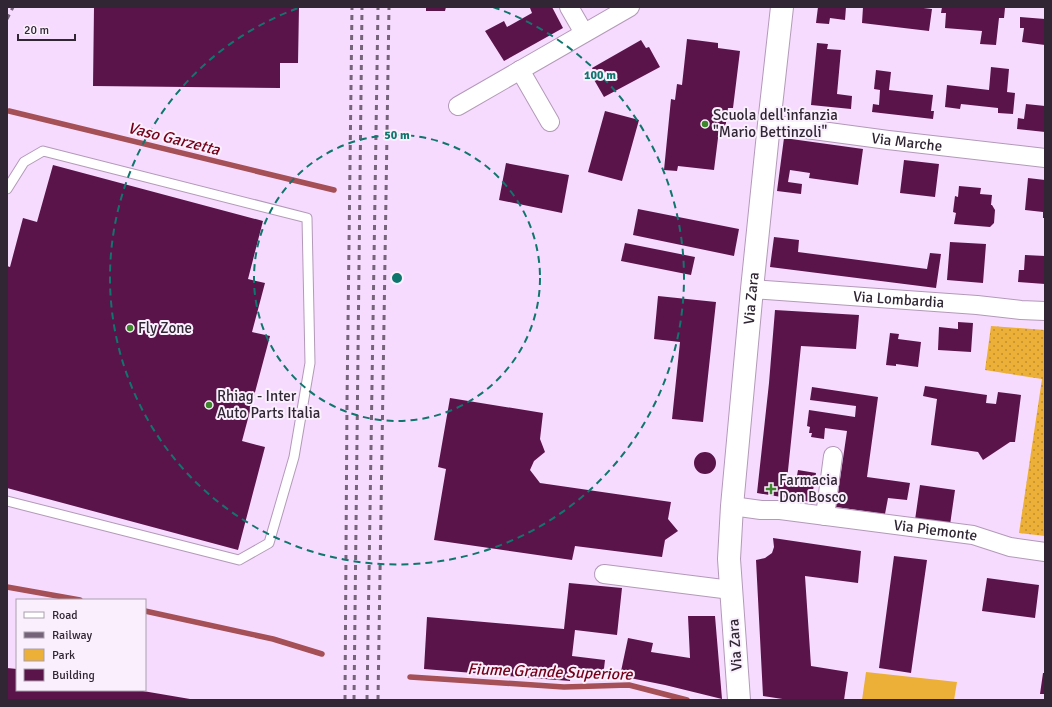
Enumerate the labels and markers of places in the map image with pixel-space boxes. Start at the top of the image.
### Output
place label: Scuola dell'infanzia "Mario Bettinzoli" [713,106,838,141]
marker: Scuola dell'infanzia "Mario Bettinzoli" [700,119,710,129]
centre of rings [390,271,404,285]
place label: Fly Zone [138,319,192,337]
marker: Fly Zone [125,323,135,333]
place label: Rhiag - Inter Auto Parts Italia [217,387,320,422]
marker: Rhiag - Inter Auto Parts Italia [204,400,214,410]
place label: Farmacia Don Bosco [779,471,846,506]
marker: Farmacia Don Bosco [766,484,776,494]

